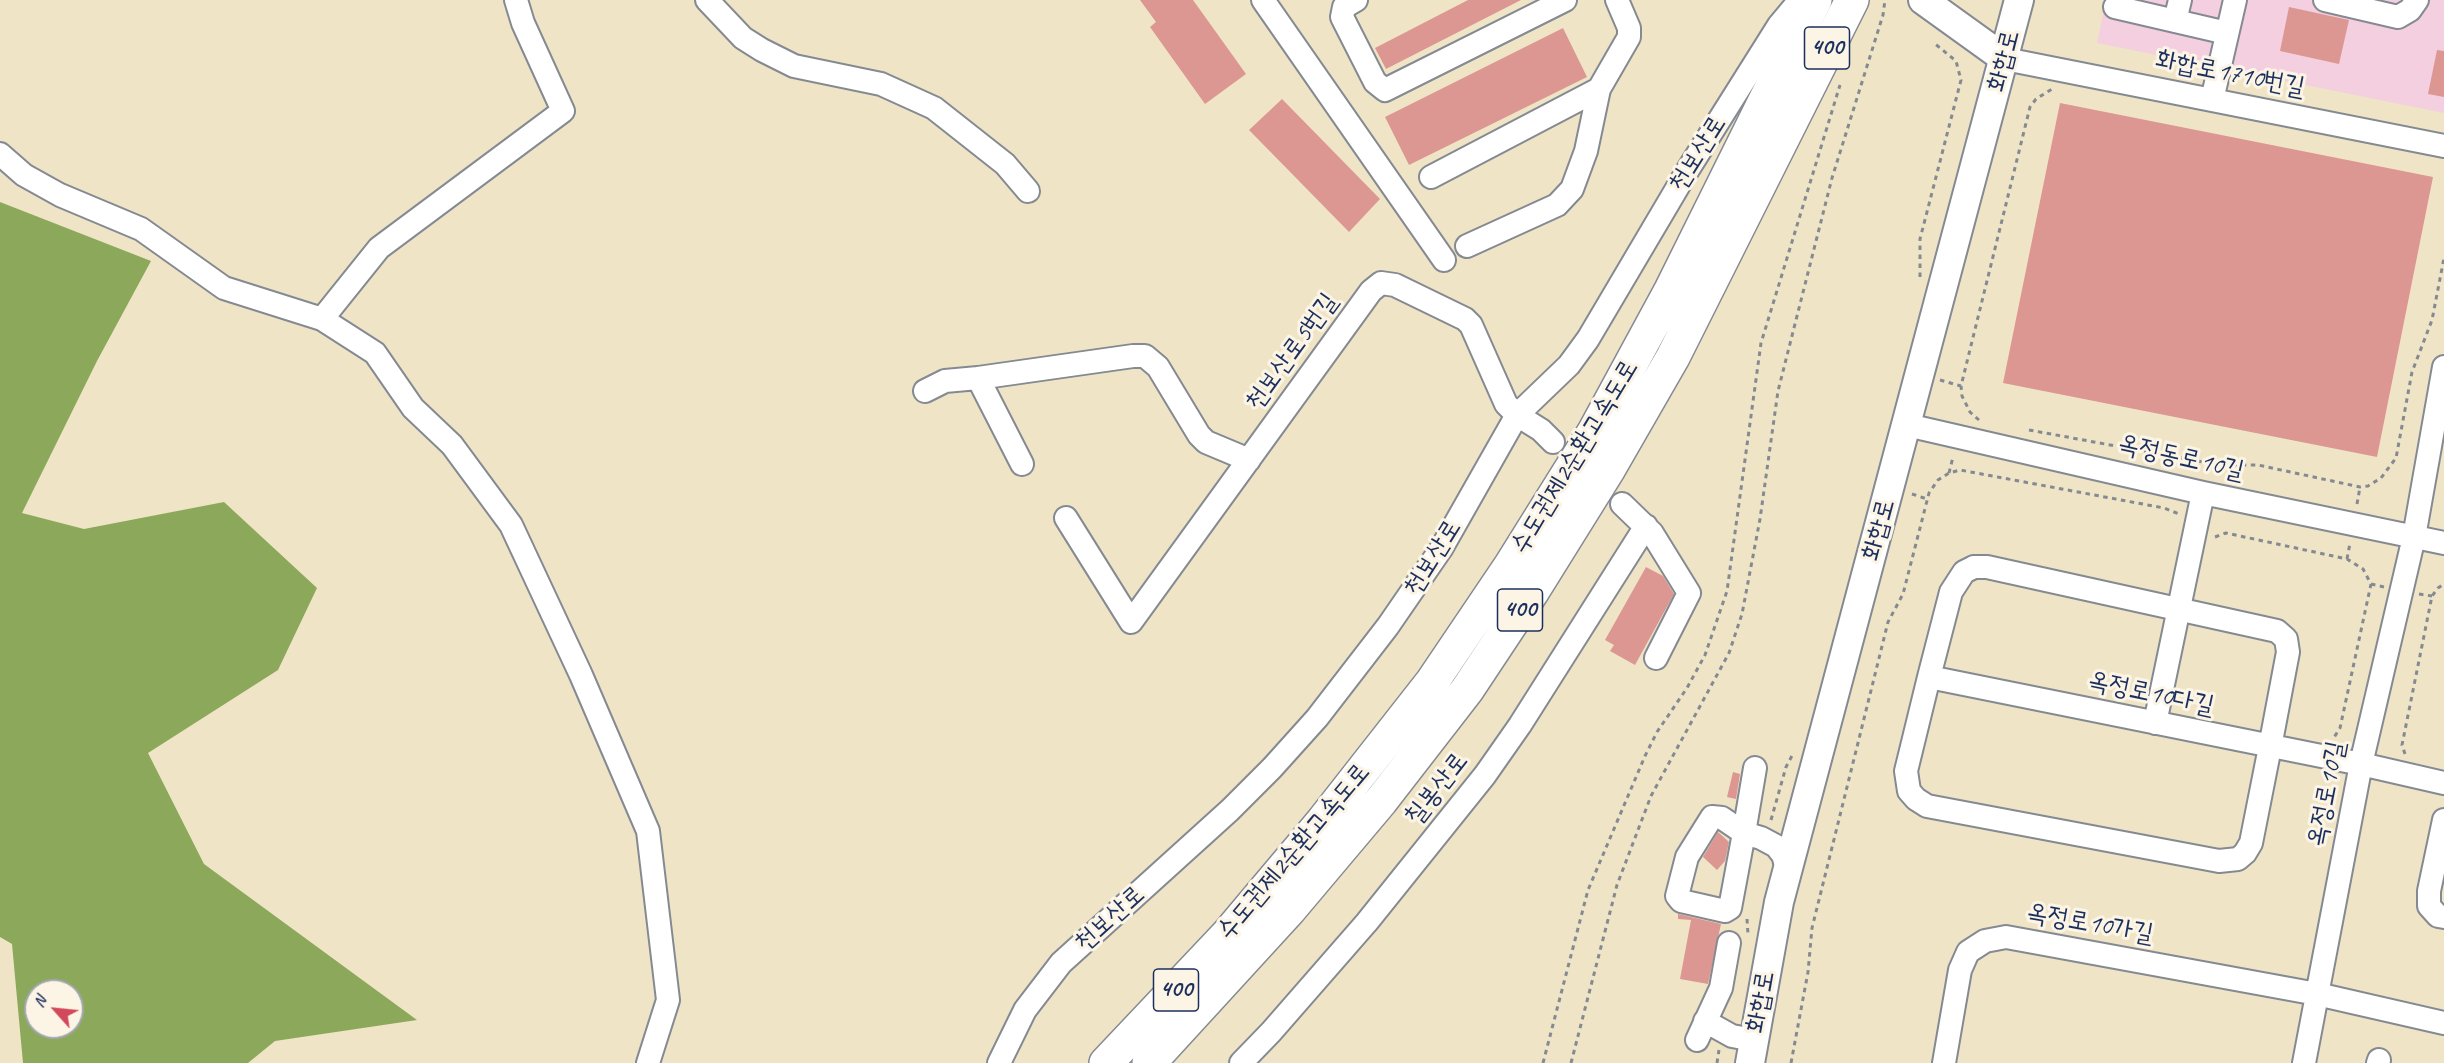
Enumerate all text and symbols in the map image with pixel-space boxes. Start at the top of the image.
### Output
road number: 400 [1804,27,1850,69]
street label: 화합로 [1981,27,2027,95]
street label: 화합로1710번길 [2153,44,2307,104]
street label: 천보산로 [1663,110,1733,198]
street label: 천보산로5번길 [1239,287,1345,417]
street label: 수도권제2순환고속도로 [1505,354,1645,560]
street label: 옥정동로10길 [2115,428,2247,488]
street label: 화합로 [1856,496,1902,564]
street label: 천보산로 [1398,514,1468,602]
road number: 400 [1498,589,1543,631]
street label: 옥정로10다길 [2085,665,2217,723]
street label: 옥정로10길 [2301,738,2353,850]
street label: 칠봉산로 [1399,746,1475,832]
street label: 수도권제2순환고속도로 [1211,757,1377,947]
street label: 천보산로 [1068,879,1152,959]
street label: 옥정로10가길 [2024,898,2156,950]
street label: 화합로 [1740,968,1782,1036]
road number: 400 [1154,969,1198,1011]
north arrow [24,979,84,1039]
text: N [29,993,51,1011]

